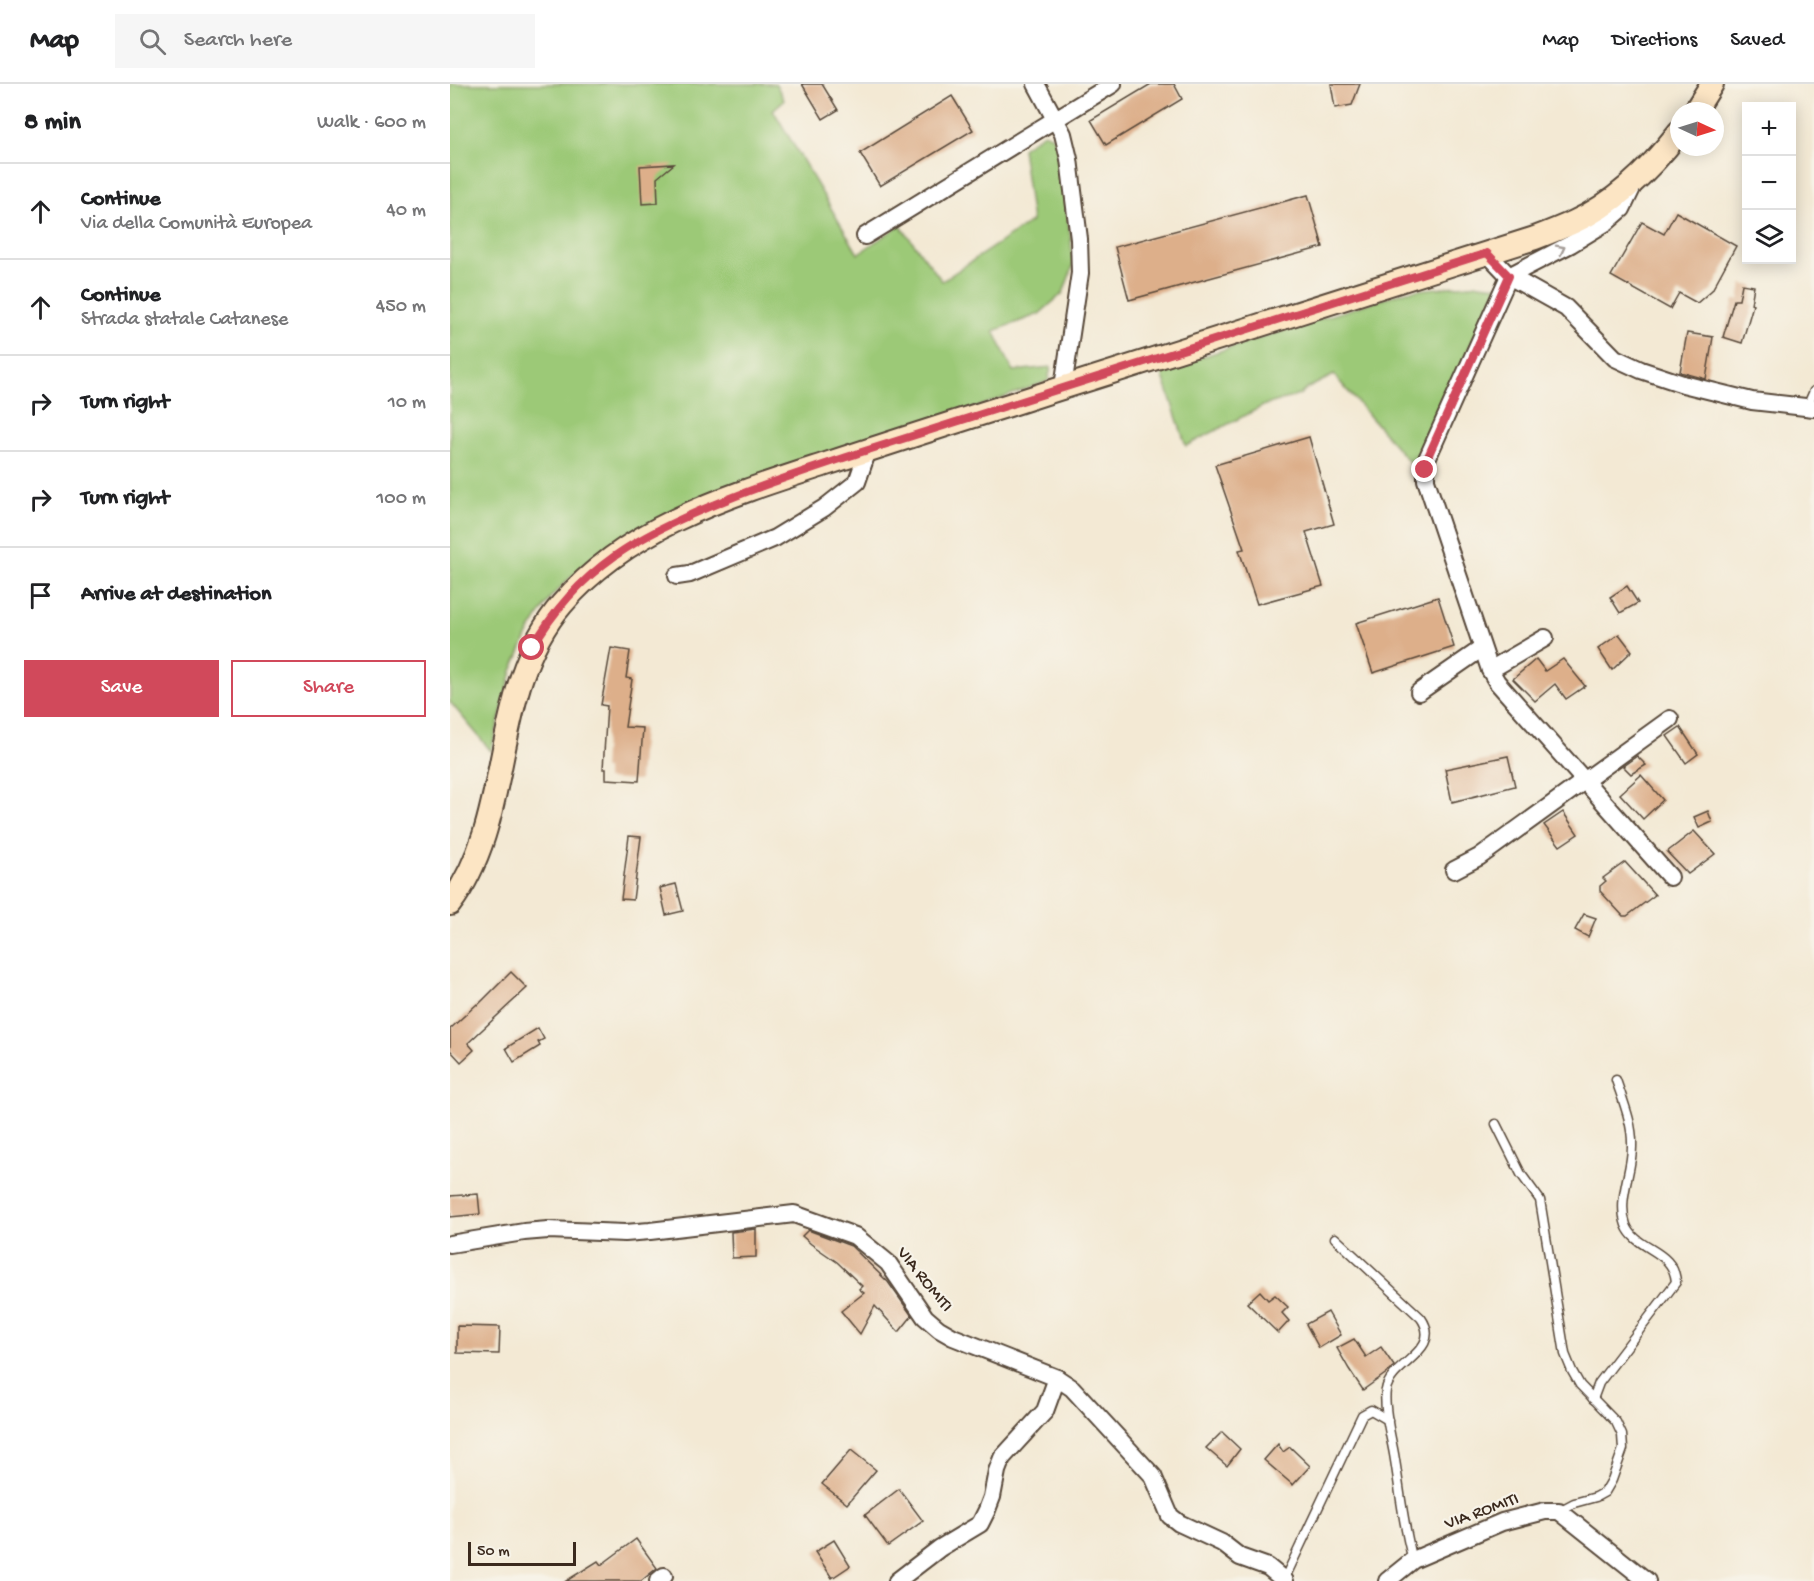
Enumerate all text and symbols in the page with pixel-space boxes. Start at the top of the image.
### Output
search box [115,14,535,68]
text: Map [30,25,79,58]
icon: search [136,25,169,58]
text: Search here [184,28,292,54]
text: Map [1542,29,1579,54]
text: Directions [1612,29,1697,54]
text: Saved [1730,29,1784,54]
north arrow [1670,102,1724,156]
map controls [1742,102,1796,264]
button: + [1742,102,1796,156]
text: 8 min [24,108,81,139]
text: Walk · 600 m [317,112,426,135]
button: − [1742,156,1796,210]
text: Continue [81,187,161,213]
icon: ahead [24,195,57,228]
text: 40 m [386,200,426,223]
button: layers [1742,210,1796,264]
text: Via della Comunità Europea [81,213,312,236]
one-way arrow [1555,245,1566,257]
text: Continue [81,283,161,309]
icon: ahead [24,291,57,324]
text: 450 m [376,296,426,319]
text: Strada statale Catanese [81,309,288,332]
icon: right [24,387,57,420]
text: Turn right [81,390,169,416]
text: 10 m [388,392,426,415]
route end [1411,456,1437,482]
icon: right [24,483,57,516]
text: Turn right [81,486,169,512]
text: 100 m [376,488,426,511]
icon: arrive [24,579,57,612]
text: Arrive at destination [81,582,271,608]
route start [518,634,544,660]
button: Save [24,660,219,717]
button: Share [231,660,426,717]
street label: VIA ROMITI [891,1242,957,1317]
street label: VIA ROMITI [1441,1489,1522,1535]
scale bar [468,1539,576,1566]
text: 50 m [477,1543,510,1562]

